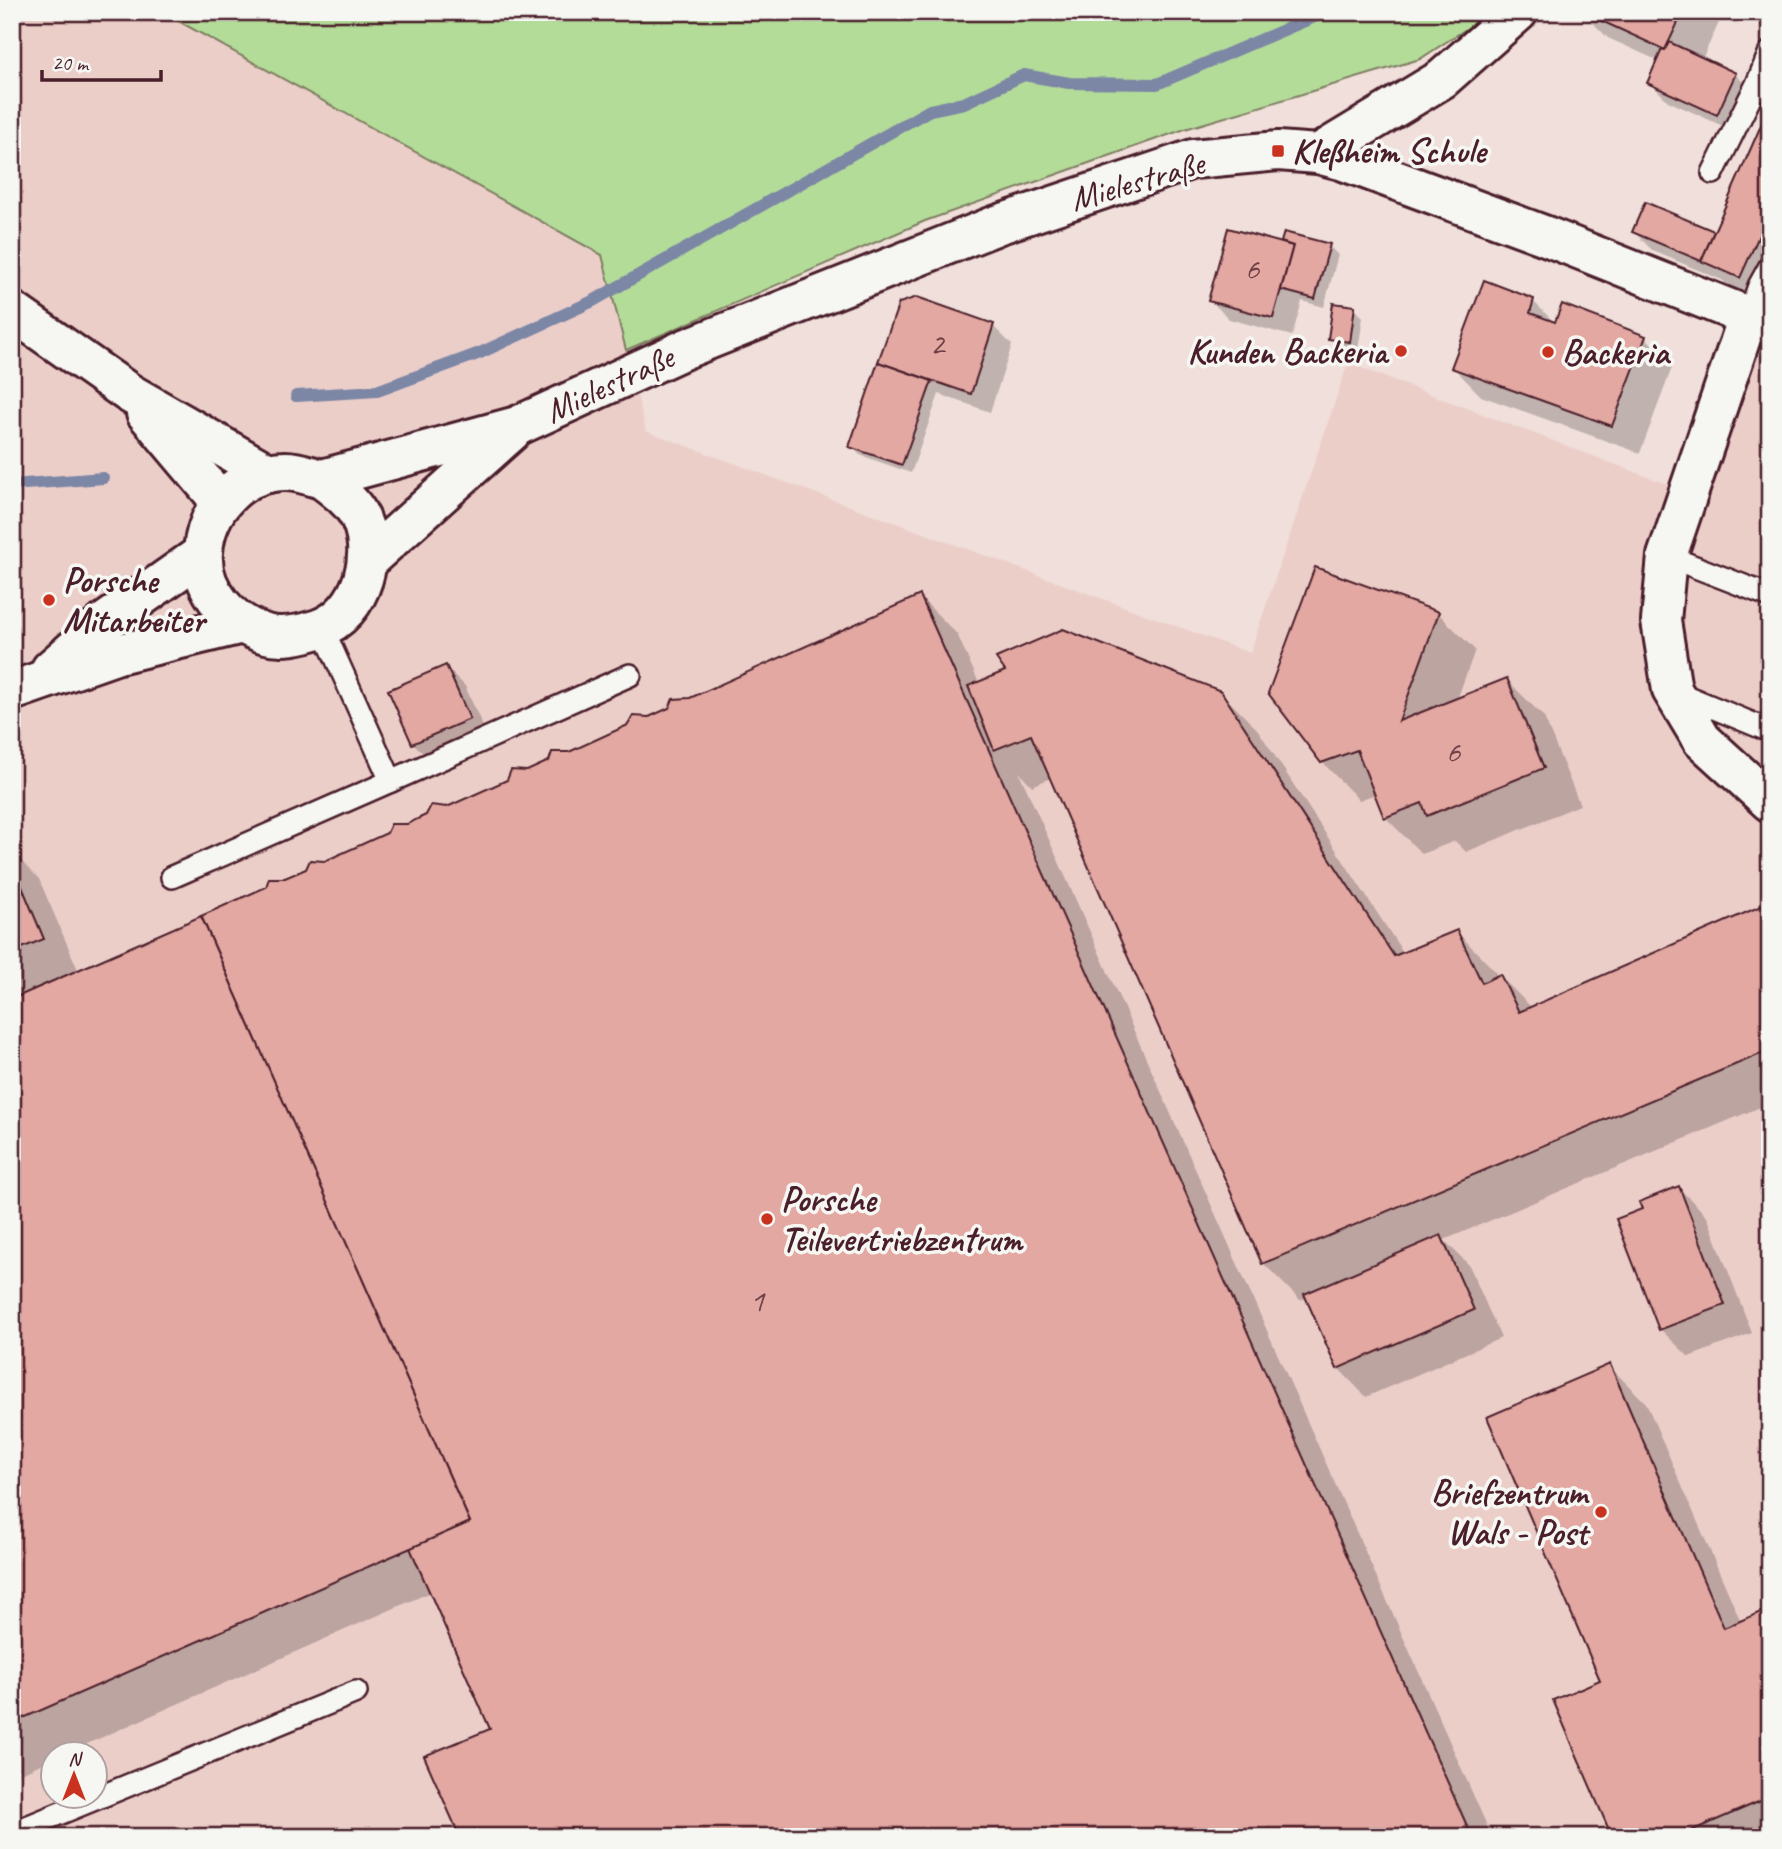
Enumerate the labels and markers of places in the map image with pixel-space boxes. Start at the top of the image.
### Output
place label: Kleßheim Schule [1292,129,1488,174]
marker: Kleßheim Schule [1270,143,1286,159]
place label: Kunden Backeria [1187,329,1390,374]
place label: Backeria [1562,330,1672,375]
marker: Kunden Backeria [1393,343,1409,359]
marker: Backeria [1540,344,1556,360]
place label: Porsche Mitarbeiter [63,558,208,643]
marker: Porsche Mitarbeiter [41,592,57,608]
place label: Porsche Teilevertriebzentrum [781,1177,1024,1262]
marker: Porsche Teilevertriebzentrum [759,1211,775,1227]
place label: Briefzentrum Wals - Post [1431,1470,1591,1555]
marker: Briefzentrum Wals - Post [1593,1504,1609,1520]

